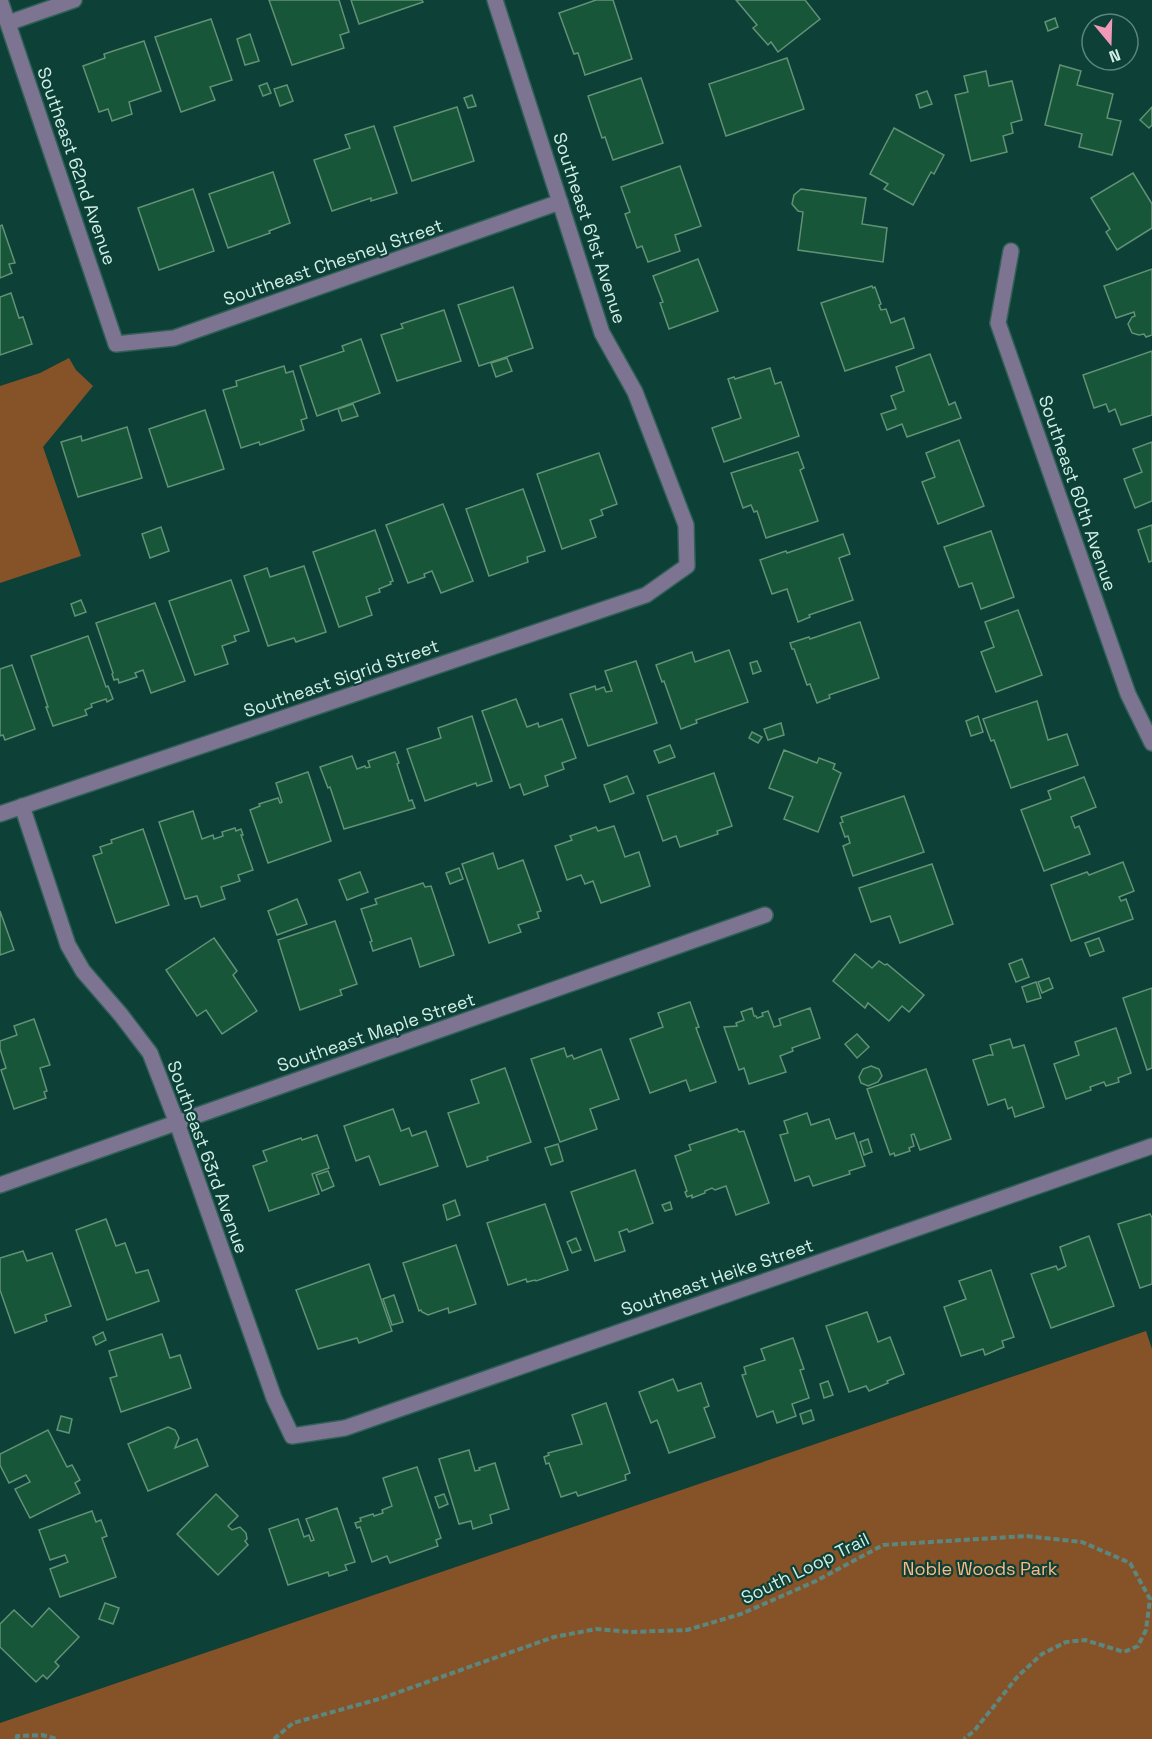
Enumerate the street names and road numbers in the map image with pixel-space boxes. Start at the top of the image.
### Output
street label: Southeast 62nd Avenue [32,64,122,268]
street label: Southeast 61st Avenue [548,130,632,326]
street label: Southeast Chesney Street [220,214,446,310]
street label: Southeast 60th Avenue [1034,392,1122,594]
street label: Southeast Sigrid Street [240,634,442,722]
street label: Southeast Maple Street [274,987,478,1077]
street label: Southeast 63rd Avenue [162,1057,254,1257]
street label: Southeast Heike Street [618,1233,816,1321]
street label: South Loop Trail [737,1527,873,1609]

